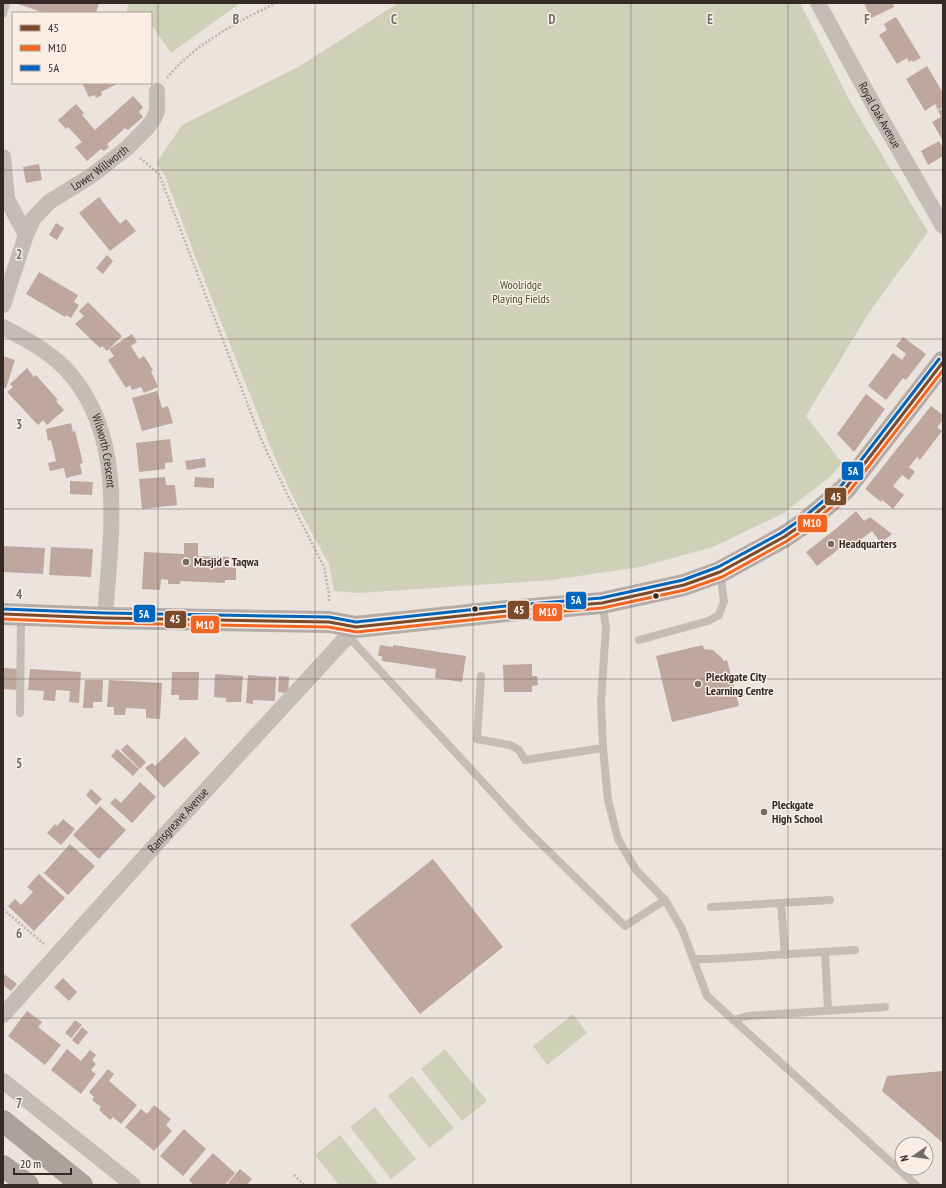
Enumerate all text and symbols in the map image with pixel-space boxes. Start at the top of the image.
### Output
text: B [233,11,239,28]
text: C [391,11,397,28]
text: D [549,11,556,28]
text: E [707,11,713,28]
text: F [864,11,870,28]
legend [12,12,152,84]
text: 45 [48,20,59,35]
text: M10 [48,40,66,55]
text: 5A [48,60,59,75]
street label: Royal Oak Avenue [856,79,905,151]
street label: Lower Willworth [68,142,131,194]
text: 2 [16,246,22,263]
park label: Woolridge Playing Fields [492,277,550,306]
street label: Wilworth Crescent [89,411,119,489]
text: 3 [16,416,22,433]
line badge: 5A [841,461,864,481]
text: 5A [848,464,859,478]
line badge: 45 [824,487,847,506]
text: 45 [831,490,841,504]
line badge: M10 [797,514,828,533]
text: M10 [803,516,821,530]
place label: Headquarters [839,536,897,551]
marker: Headquarters [826,539,836,549]
place label: Masjid e Taqwa [194,554,259,569]
marker: Masjid e Taqwa [181,557,191,567]
text: 4 [16,586,23,603]
line badge: 5A [565,591,587,610]
unlabelled marker [651,591,661,601]
text: 5A [571,593,582,607]
line badge: 45 [507,600,530,620]
text: 45 [514,603,524,617]
line badge: M10 [532,603,563,622]
line badge: 5A [133,604,156,623]
unlabelled marker [470,604,480,614]
text: M10 [539,605,557,619]
text: 5A [139,607,150,621]
line badge: 45 [164,610,187,629]
text: 45 [170,612,180,626]
line badge: M10 [190,615,220,634]
text: M10 [196,618,214,632]
place label: Pleckgate City Learning Centre [706,669,773,698]
marker: Pleckgate City Learning Centre [693,679,703,689]
text: 5 [16,755,22,772]
street label: Ramsgreave Avenue [144,784,211,855]
place label: Pleckgate High School [772,797,823,826]
marker: Pleckgate High School [759,807,769,817]
text: 6 [16,925,22,942]
text: 7 [16,1095,22,1112]
north arrow [894,1136,934,1176]
scale bar [14,1150,71,1176]
text: N [897,1154,912,1163]
text: 20 m [20,1156,41,1171]

